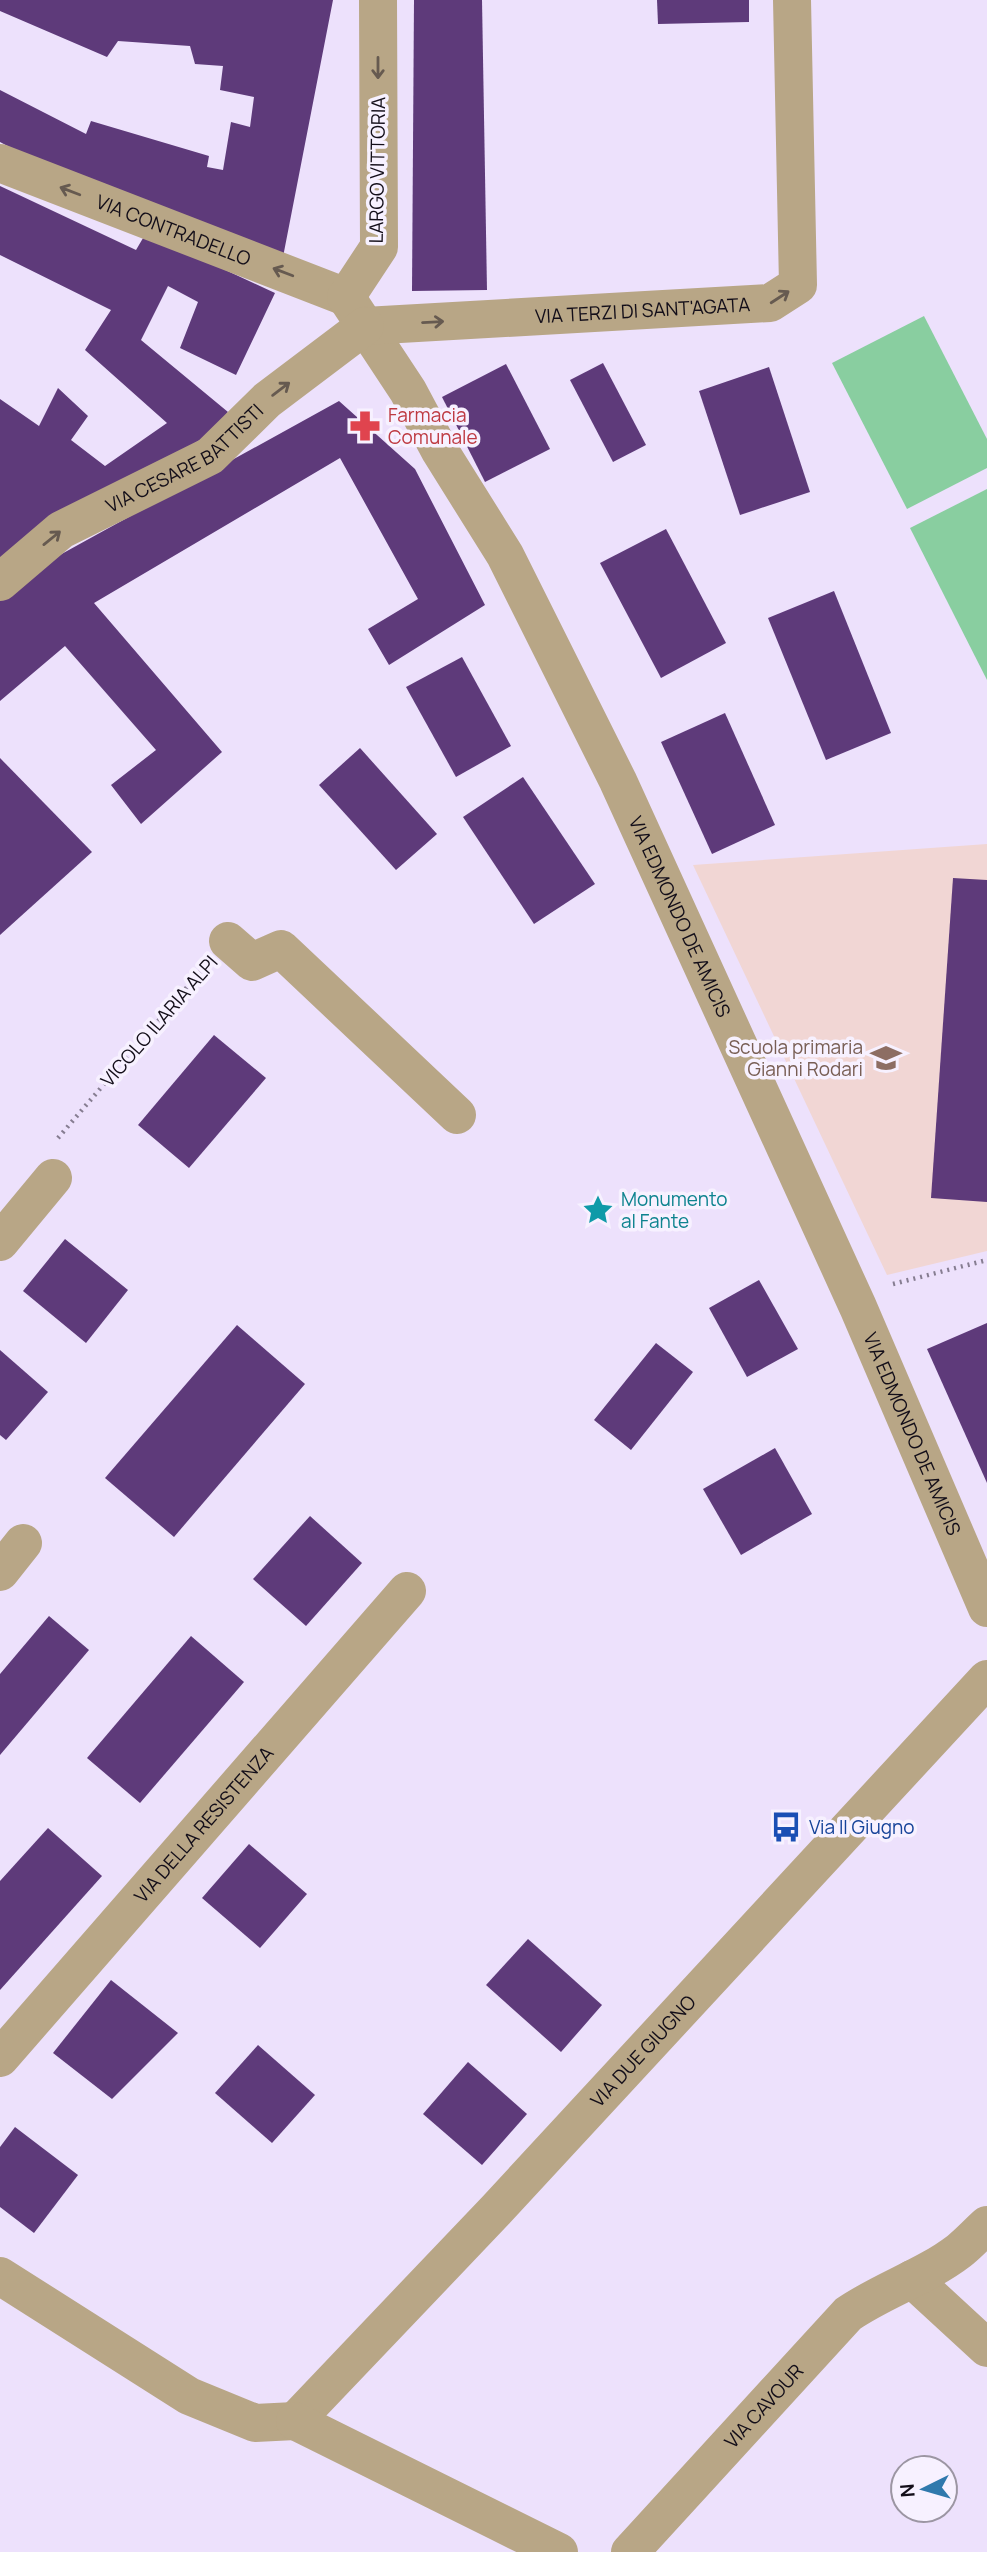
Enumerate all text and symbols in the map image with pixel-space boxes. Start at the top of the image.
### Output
one-way arrow [371,56,385,79]
street label: LARGO VITTORIA [363,96,391,244]
one-way arrow [60,183,82,196]
street label: VIA CONTRADELLO [92,188,255,272]
one-way arrow [272,265,294,278]
one-way arrow [770,289,789,304]
street label: VIA TERZI DI SANT'AGATA [534,291,751,329]
one-way arrow [421,315,444,328]
one-way arrow [272,382,291,397]
street label: VIA CESARE BATTISTI [101,398,269,519]
place label: Farmacia Comunale [388,402,478,450]
pharmacy icon: Farmacia Comunale [348,409,382,443]
one-way arrow [42,530,60,546]
street label: VIA EDMONDO DE AMICIS [623,812,737,1021]
street label: VICOLO ILARIA ALPI [95,950,223,1092]
place label: Scuola primaria Gianni Rodari [728,1034,863,1082]
school or university icon: Scuola primaria Gianni Rodari [869,1041,903,1075]
place label: Monumento al Fante [621,1186,727,1234]
place icon: Monumento al Fante [581,1193,615,1227]
street label: VIA EDMONDO DE AMICIS [857,1328,967,1539]
street label: VIA DELLA RESISTENZA [128,1740,279,1908]
bus stop icon: Via II Giugno [769,1810,803,1844]
place label: Via II Giugno [809,1814,914,1840]
street label: VIA DUE GIUGNO [585,1989,702,2113]
street label: VIA CAVOUR [718,2358,809,2454]
north arrow [889,2454,959,2524]
text: N [894,2483,921,2498]

